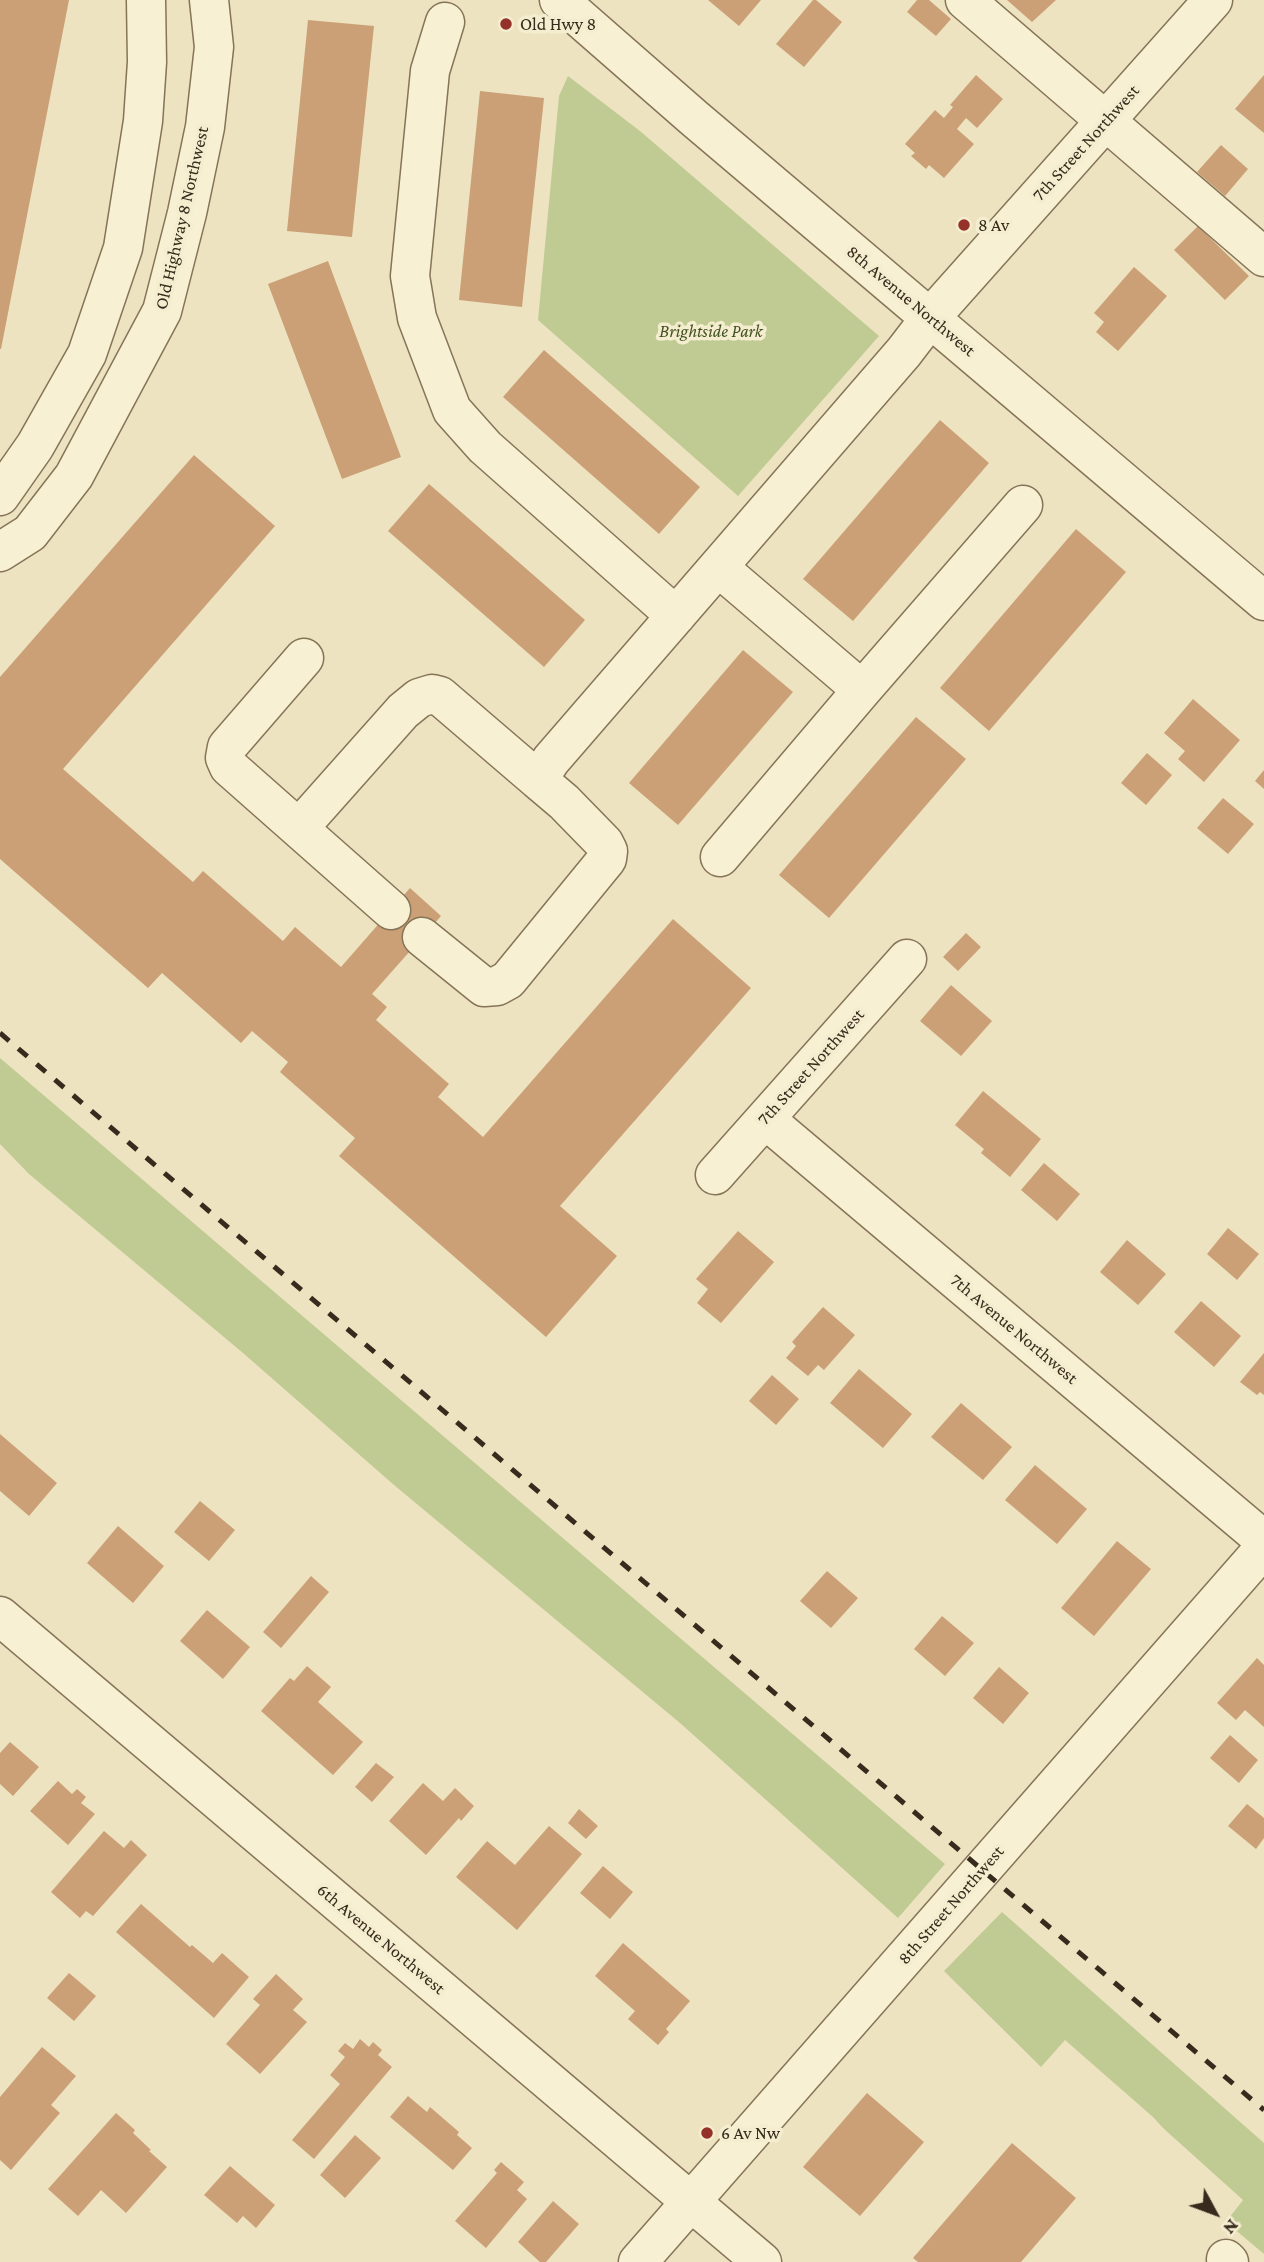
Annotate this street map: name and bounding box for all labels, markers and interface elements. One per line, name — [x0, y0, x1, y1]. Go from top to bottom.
place label: Old Hwy 8 — [520, 13, 596, 35]
marker: Old Hwy 8 — [498, 16, 514, 32]
street label: 7th Street Northwest — [1028, 80, 1144, 206]
street label: Old Highway 8 Northwest — [150, 124, 214, 312]
place label: 8 Av — [978, 214, 1009, 236]
marker: 8 Av — [956, 217, 972, 233]
street label: 8th Avenue Northwest — [842, 241, 980, 361]
park label: Brightside Park — [659, 320, 763, 342]
street label: 7th Street Northwest — [753, 1004, 869, 1130]
street label: 7th Avenue Northwest — [946, 1269, 1082, 1389]
street label: 8th Street Northwest — [893, 1841, 1009, 1969]
street label: 6th Avenue Northwest — [312, 1879, 450, 1999]
place label: 6 Av Nw — [721, 2122, 780, 2144]
marker: 6 Av Nw — [699, 2125, 715, 2141]
north arrow — [1180, 2178, 1250, 2248]
text: N — [1219, 2215, 1243, 2239]

